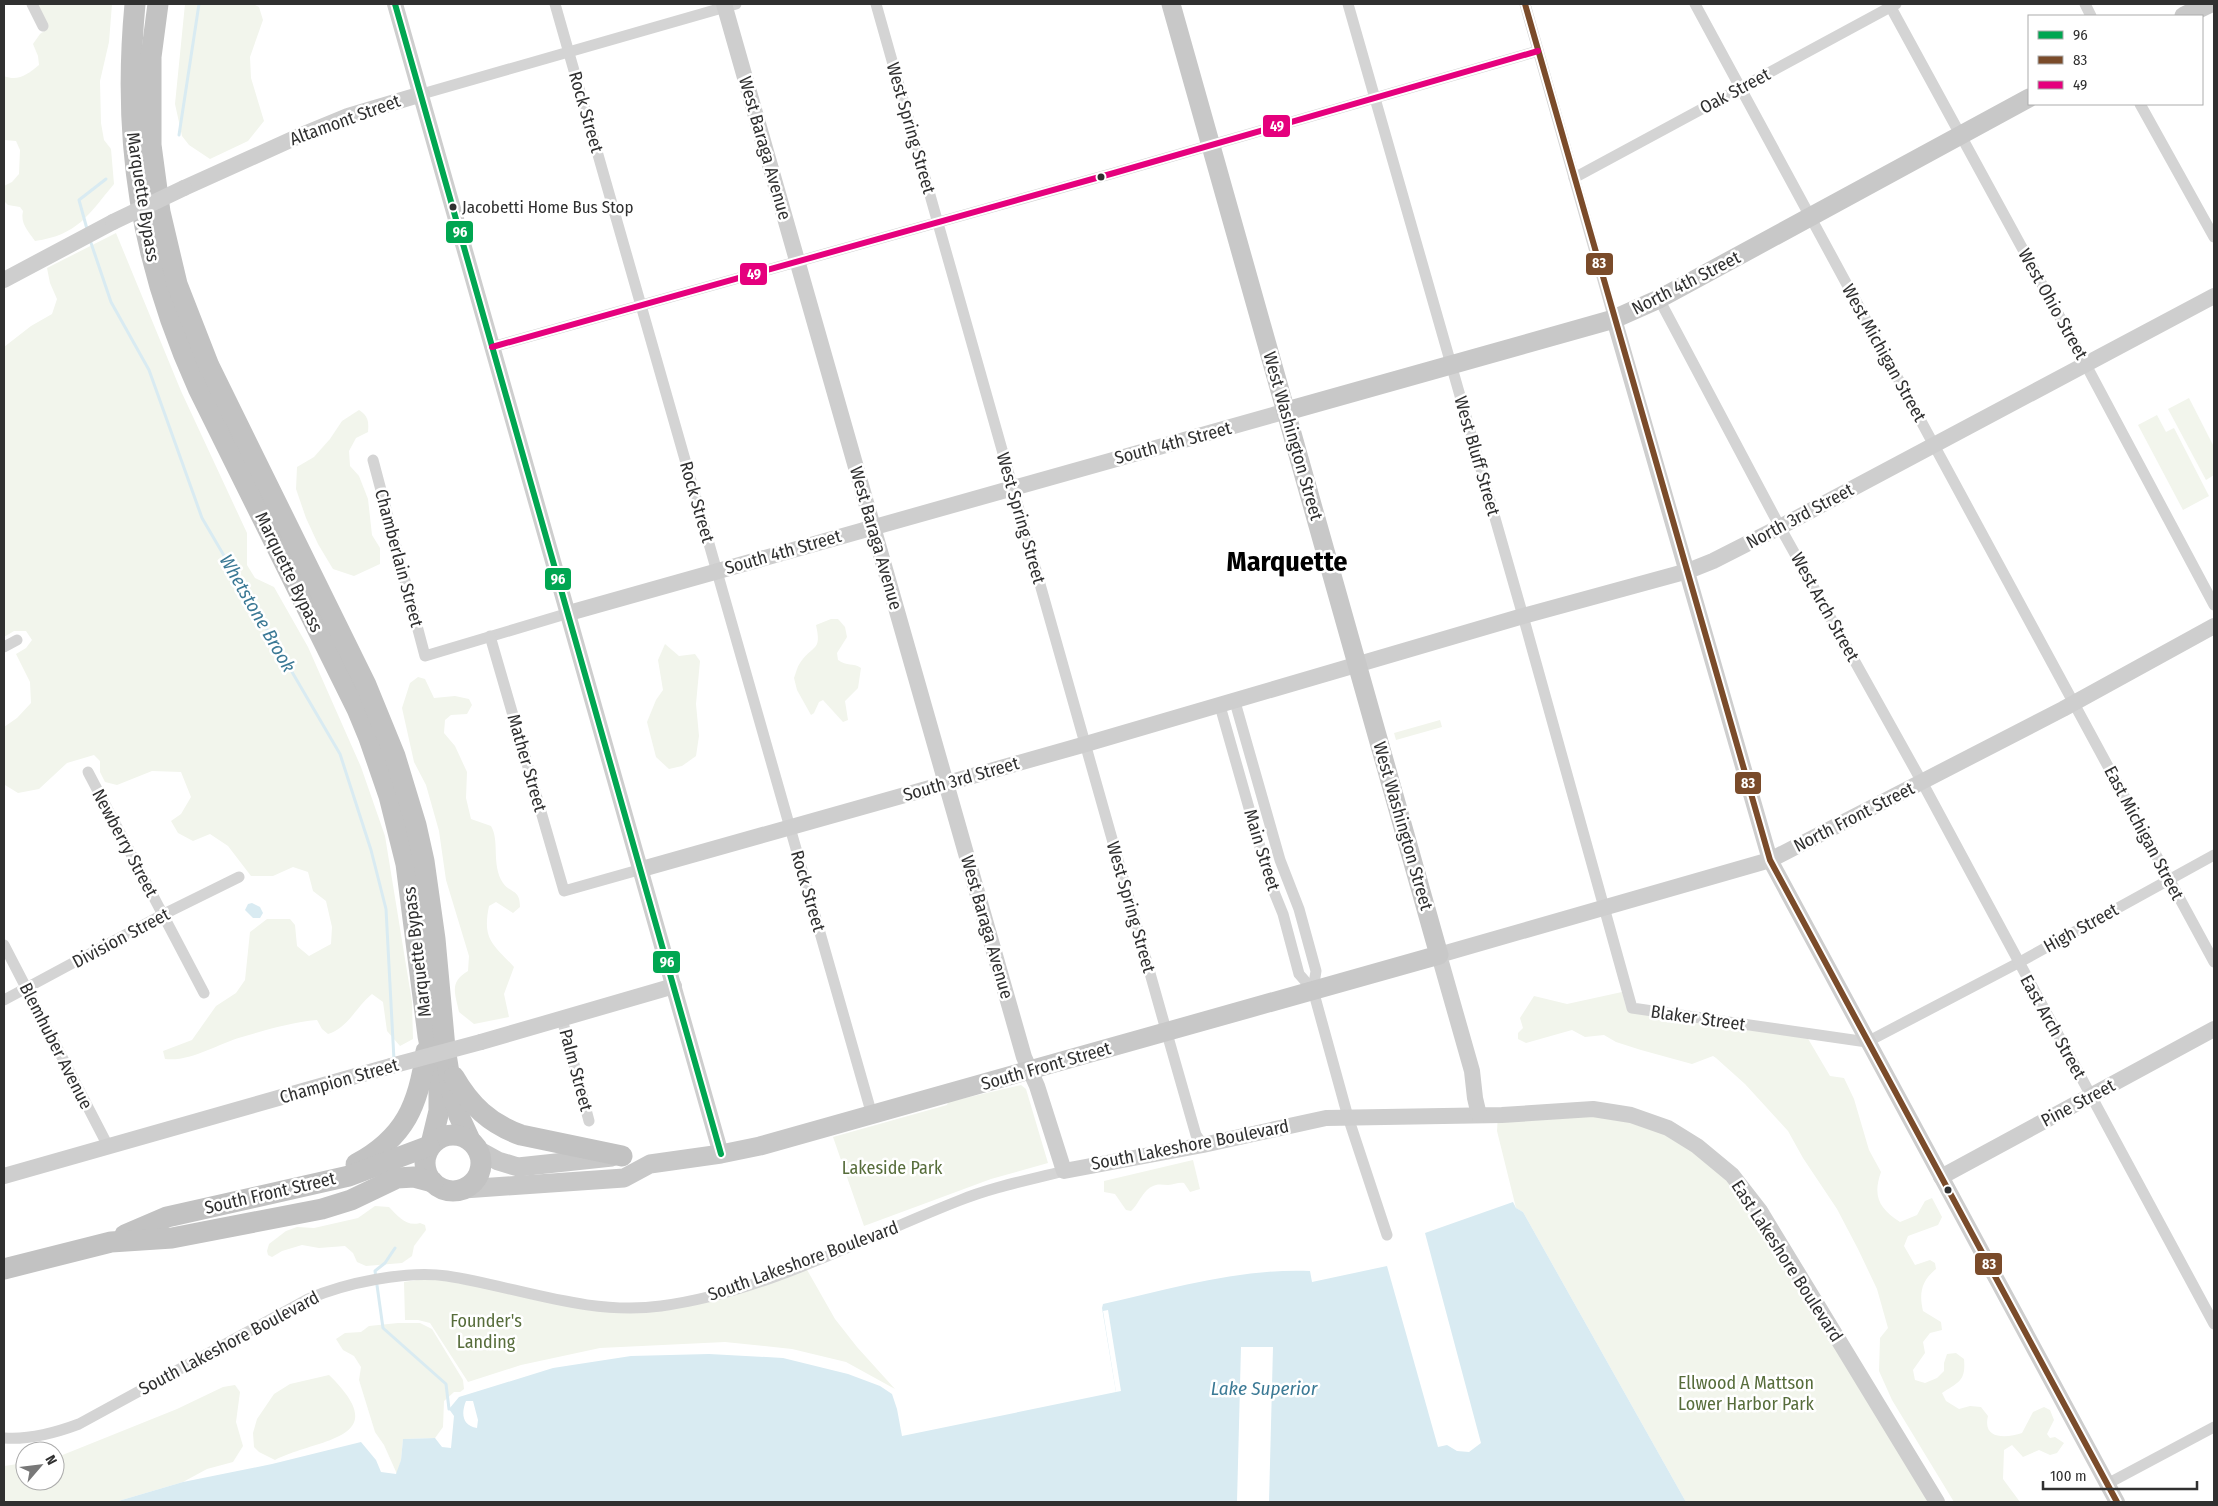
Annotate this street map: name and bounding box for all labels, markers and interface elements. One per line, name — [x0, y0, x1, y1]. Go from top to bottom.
legend — [2028, 15, 2203, 105]
text: 96 — [2073, 26, 2088, 44]
text: 83 — [2073, 51, 2088, 69]
street label: West Spring Street — [882, 60, 940, 196]
street label: Oak Street — [1696, 63, 1774, 119]
street label: Rock Street — [564, 69, 608, 155]
street label: West Baraga Avenue — [734, 74, 796, 222]
text: 49 — [2073, 76, 2087, 94]
street label: Altamont Street — [287, 90, 403, 150]
line badge: 49 — [1262, 114, 1291, 138]
text: 49 — [1270, 118, 1284, 135]
street label: Marquette Bypass — [122, 131, 164, 264]
unlabelled marker — [1096, 172, 1106, 182]
place label: Jacobetti Home Bus Stop — [462, 197, 634, 218]
marker: Jacobetti Home Bus Stop — [448, 202, 458, 212]
line badge: 96 — [445, 220, 474, 244]
text: 96 — [453, 224, 467, 241]
street label: West Ohio Street — [2013, 245, 2093, 363]
street label: North 4th Street — [1628, 246, 1744, 320]
line badge: 83 — [1585, 252, 1614, 276]
text: 83 — [1592, 255, 1606, 272]
line badge: 49 — [739, 262, 768, 286]
text: 49 — [747, 266, 761, 283]
street label: West Michigan Street — [1837, 280, 1931, 426]
street label: West Washington Street — [1258, 349, 1328, 523]
street label: West Bluff Street — [1449, 394, 1505, 519]
street label: South 4th Street — [1112, 417, 1234, 469]
street label: West Spring Street — [992, 450, 1050, 586]
street label: Rock Street — [675, 459, 719, 545]
street label: West Baraga Avenue — [845, 464, 907, 612]
street label: North 3rd Street — [1743, 478, 1857, 553]
street label: Chamberlain Street — [370, 487, 428, 629]
street label: Marquette Bypass — [250, 508, 328, 636]
street label: South 4th Street — [722, 525, 844, 579]
district label: Marquette — [1227, 545, 1347, 578]
street label: West Arch Street — [1786, 549, 1864, 665]
water label: Whetstone Brook — [215, 550, 301, 676]
line badge: 96 — [544, 567, 572, 591]
text: 96 — [551, 571, 565, 588]
street label: Mather Street — [503, 712, 551, 815]
street label: West Washington Street — [1368, 739, 1438, 913]
street label: South 3rd Street — [901, 752, 1022, 806]
street label: East Michigan Street — [2099, 762, 2189, 904]
line badge: 83 — [1734, 771, 1762, 795]
text: 83 — [1741, 775, 1755, 792]
street label: North Front Street — [1790, 777, 1918, 857]
street label: Newberry Street — [87, 785, 163, 901]
street label: Main Street — [1239, 807, 1285, 894]
street label: West Spring Street — [1102, 839, 1160, 975]
street label: Rock Street — [786, 848, 830, 934]
street label: West Baraga Avenue — [956, 853, 1018, 1001]
street label: Marquette Bypass — [398, 885, 436, 1018]
street label: High Street — [2040, 898, 2122, 957]
street label: Division Street — [69, 903, 174, 973]
line badge: 96 — [652, 950, 681, 974]
text: 96 — [660, 954, 674, 971]
street label: East Arch Street — [2015, 971, 2091, 1083]
street label: Blemhuber Avenue — [15, 979, 97, 1113]
street label: Blaker Street — [1649, 1000, 1747, 1036]
street label: Palm Street — [554, 1026, 598, 1114]
street label: South Front Street — [979, 1037, 1113, 1095]
street label: Champion Street — [277, 1053, 401, 1108]
street label: Pine Street — [2037, 1074, 2119, 1132]
street label: South Lakeshore Boulevard — [1089, 1115, 1291, 1175]
park label: Lakeside Park — [842, 1157, 943, 1179]
street label: South Front Street — [202, 1167, 338, 1219]
street label: East Lakeshore Boulevard — [1727, 1176, 1847, 1346]
unlabelled marker — [1943, 1185, 1953, 1195]
street label: South Lakeshore Boulevard — [705, 1216, 901, 1306]
line badge: 83 — [1974, 1252, 2003, 1276]
text: 83 — [1982, 1256, 1996, 1273]
street label: South Lakeshore Boulevard — [135, 1286, 323, 1400]
park label: Founder's Landing — [450, 1310, 522, 1353]
park label: Ellwood A Mattson Lower Harbor Park — [1678, 1372, 1814, 1415]
water label: Lake Superior — [1211, 1377, 1319, 1400]
north arrow — [15, 1441, 65, 1491]
text: N — [42, 1452, 61, 1468]
scale bar — [2043, 1458, 2197, 1490]
text: 100 m — [2050, 1467, 2087, 1485]

